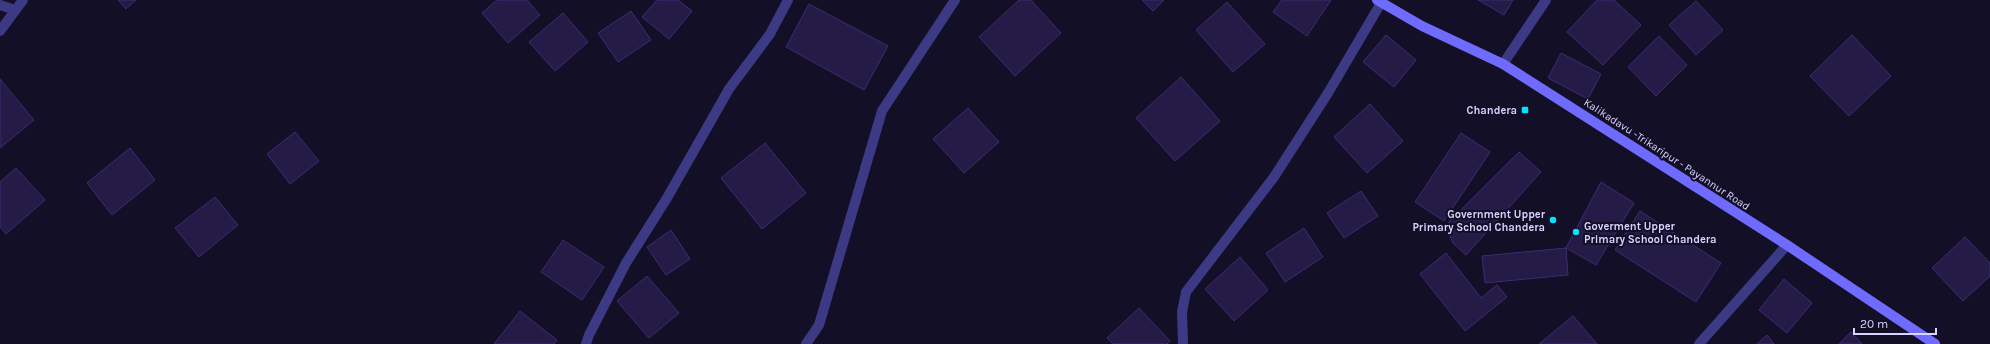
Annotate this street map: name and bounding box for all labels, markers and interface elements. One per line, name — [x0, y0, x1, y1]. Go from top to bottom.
street label: Kalikadavu -Trikaripur - Payannur Road — [1581, 96, 1752, 213]
place label: Chandera — [1467, 104, 1517, 117]
marker: Chandera — [1520, 105, 1530, 115]
place label: Government Upper Primary School Chandera — [1412, 208, 1546, 234]
marker: Government Upper Primary School Chandera — [1548, 215, 1558, 225]
place label: Goverment Upper Primary School Chandera — [1584, 220, 1717, 246]
marker: Goverment Upper Primary School Chandera — [1571, 227, 1581, 237]
scale bar — [1854, 310, 1936, 336]
text: 20 m — [1860, 317, 1888, 331]

